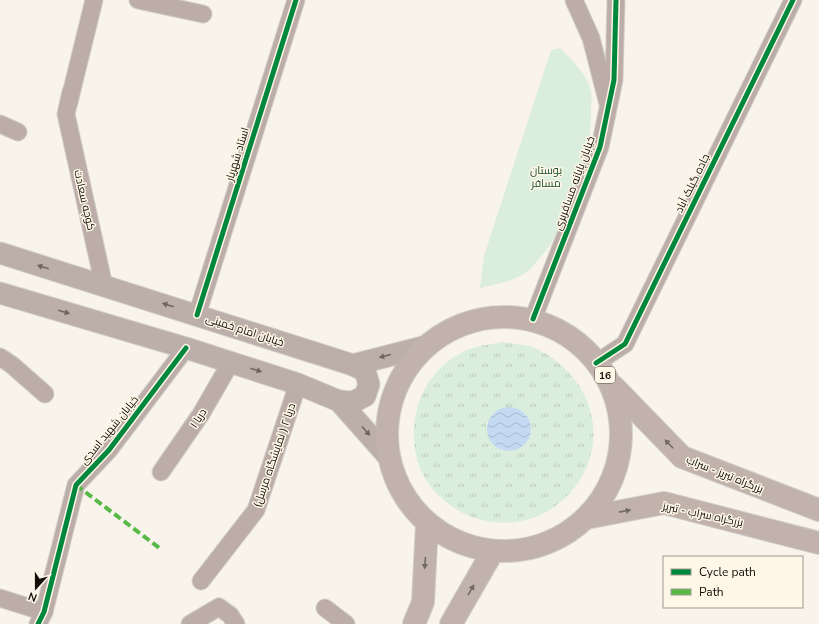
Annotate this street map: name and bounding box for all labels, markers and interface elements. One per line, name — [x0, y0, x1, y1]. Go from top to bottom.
street label: استاد شهریار — [222, 125, 253, 184]
street label: خیابان پایانه مسافربری — [550, 134, 598, 232]
street label: جاده گیلک آباد — [672, 151, 713, 215]
park label: بوستان مسافر — [530, 163, 562, 191]
street label: کوچه سعادت — [70, 168, 99, 232]
one-way arrow — [37, 264, 49, 270]
one-way arrow — [161, 302, 173, 308]
one-way arrow — [59, 309, 71, 315]
street label: خیابان امام خمینی — [204, 311, 286, 350]
one-way arrow — [379, 354, 391, 360]
one-way arrow — [250, 367, 262, 373]
road number: 16 — [595, 367, 615, 383]
street label: خیابان شهید اسدی — [77, 393, 142, 468]
street label: دریا ۲ ( نمایشگاه مرسل) — [250, 401, 299, 509]
street label: دریا ۱ — [187, 406, 210, 431]
one-way arrow — [362, 426, 371, 437]
one-way arrow — [665, 439, 674, 449]
street label: بزرگراه تبریز - سراب — [684, 452, 766, 497]
street label: بزرگراه سراب - تبریز — [660, 498, 745, 530]
one-way arrow — [618, 507, 631, 513]
legend — [663, 556, 803, 608]
one-way arrow — [422, 557, 429, 569]
text: Cycle path — [699, 564, 756, 580]
north arrow — [16, 568, 56, 608]
one-way arrow — [467, 584, 474, 596]
text: Path — [699, 584, 724, 600]
text: N — [26, 588, 39, 605]

